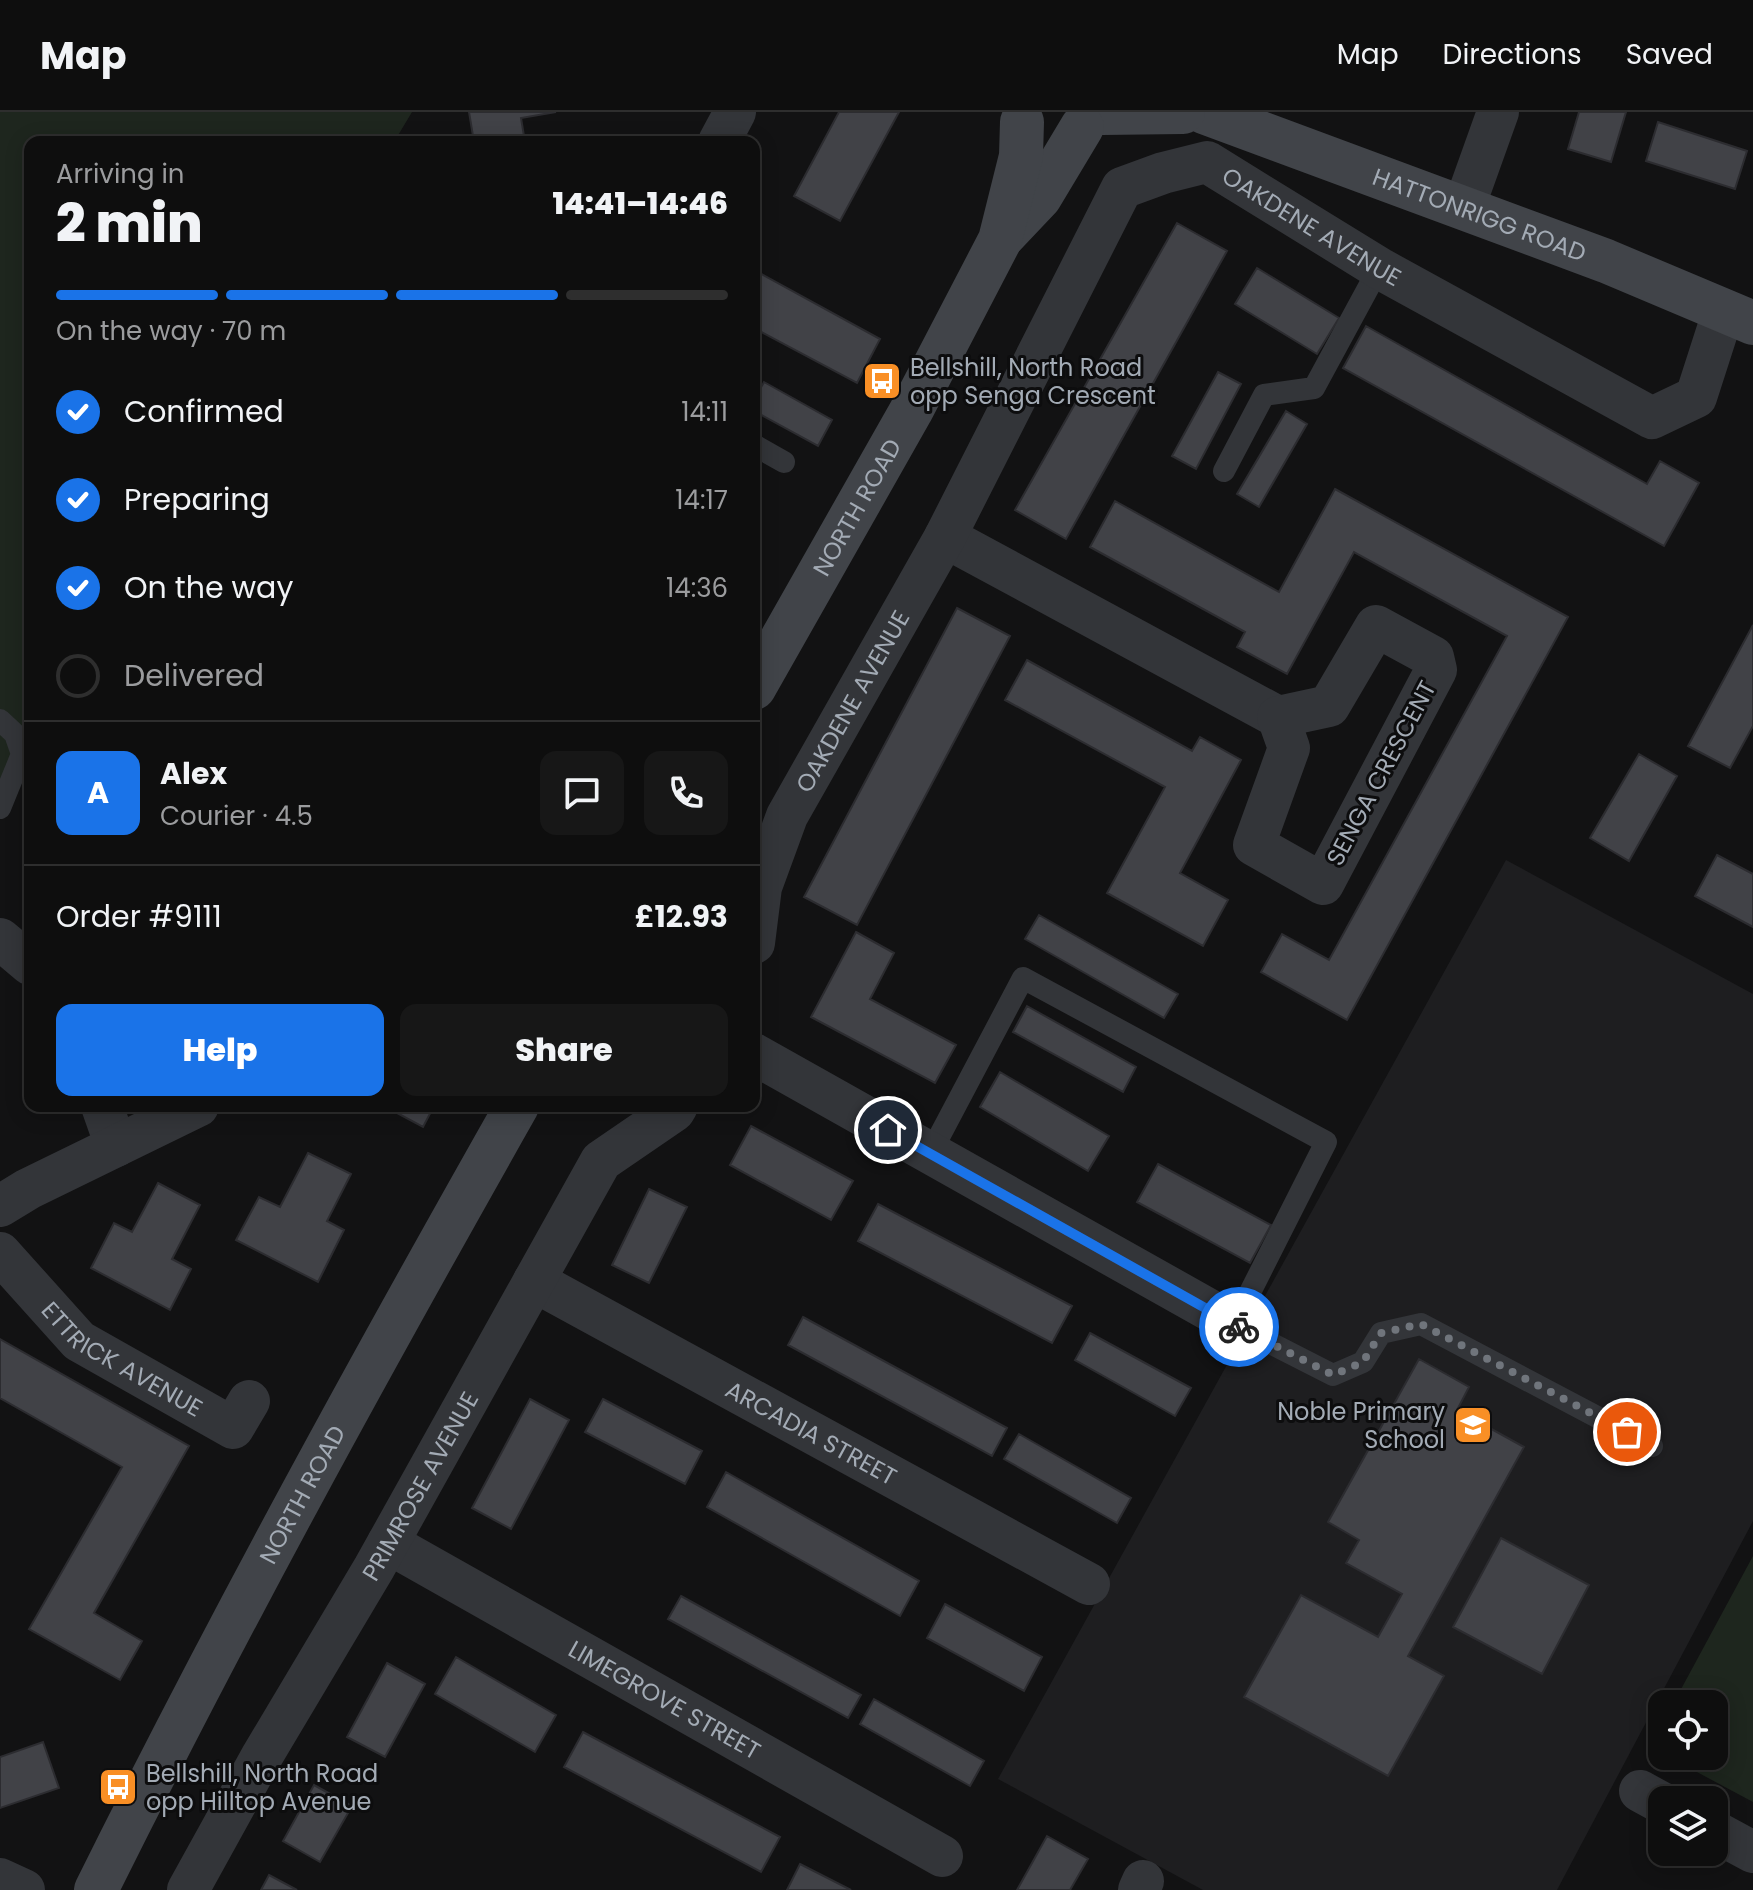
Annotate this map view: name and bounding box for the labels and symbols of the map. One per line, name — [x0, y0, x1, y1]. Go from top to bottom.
street label: OAKDENE AVENUE — [1216, 159, 1407, 294]
street label: HATTONRIGG ROAD — [1368, 160, 1591, 269]
place label: Bellshill, North Road opp Senga Crescent — [910, 351, 1156, 412]
bus stop icon: Bellshill, North Road opp Senga Crescent — [861, 360, 903, 402]
street label: NORTH ROAD — [804, 432, 909, 582]
street label: OAKDENE AVENUE — [787, 604, 917, 798]
street label: SENGA CRESCENT — [1318, 675, 1444, 871]
pin — [854, 1096, 922, 1164]
courier — [1199, 1287, 1279, 1367]
street label: ETTRICK AVENUE — [34, 1294, 209, 1424]
street label: ARCADIA STREET — [720, 1372, 903, 1492]
street label: PRIMROSE AVENUE — [354, 1385, 486, 1586]
place label: Noble Primary School — [1277, 1395, 1445, 1456]
pin — [1593, 1398, 1661, 1466]
school or university icon: Noble Primary School — [1452, 1404, 1494, 1446]
street label: NORTH ROAD — [251, 1419, 353, 1569]
street label: LIMEGROVE STREET — [563, 1632, 767, 1767]
place label: Bellshill, North Road opp Hilltop Avenue — [146, 1757, 378, 1818]
bus stop icon: Bellshill, North Road opp Hilltop Avenue — [97, 1766, 139, 1808]

